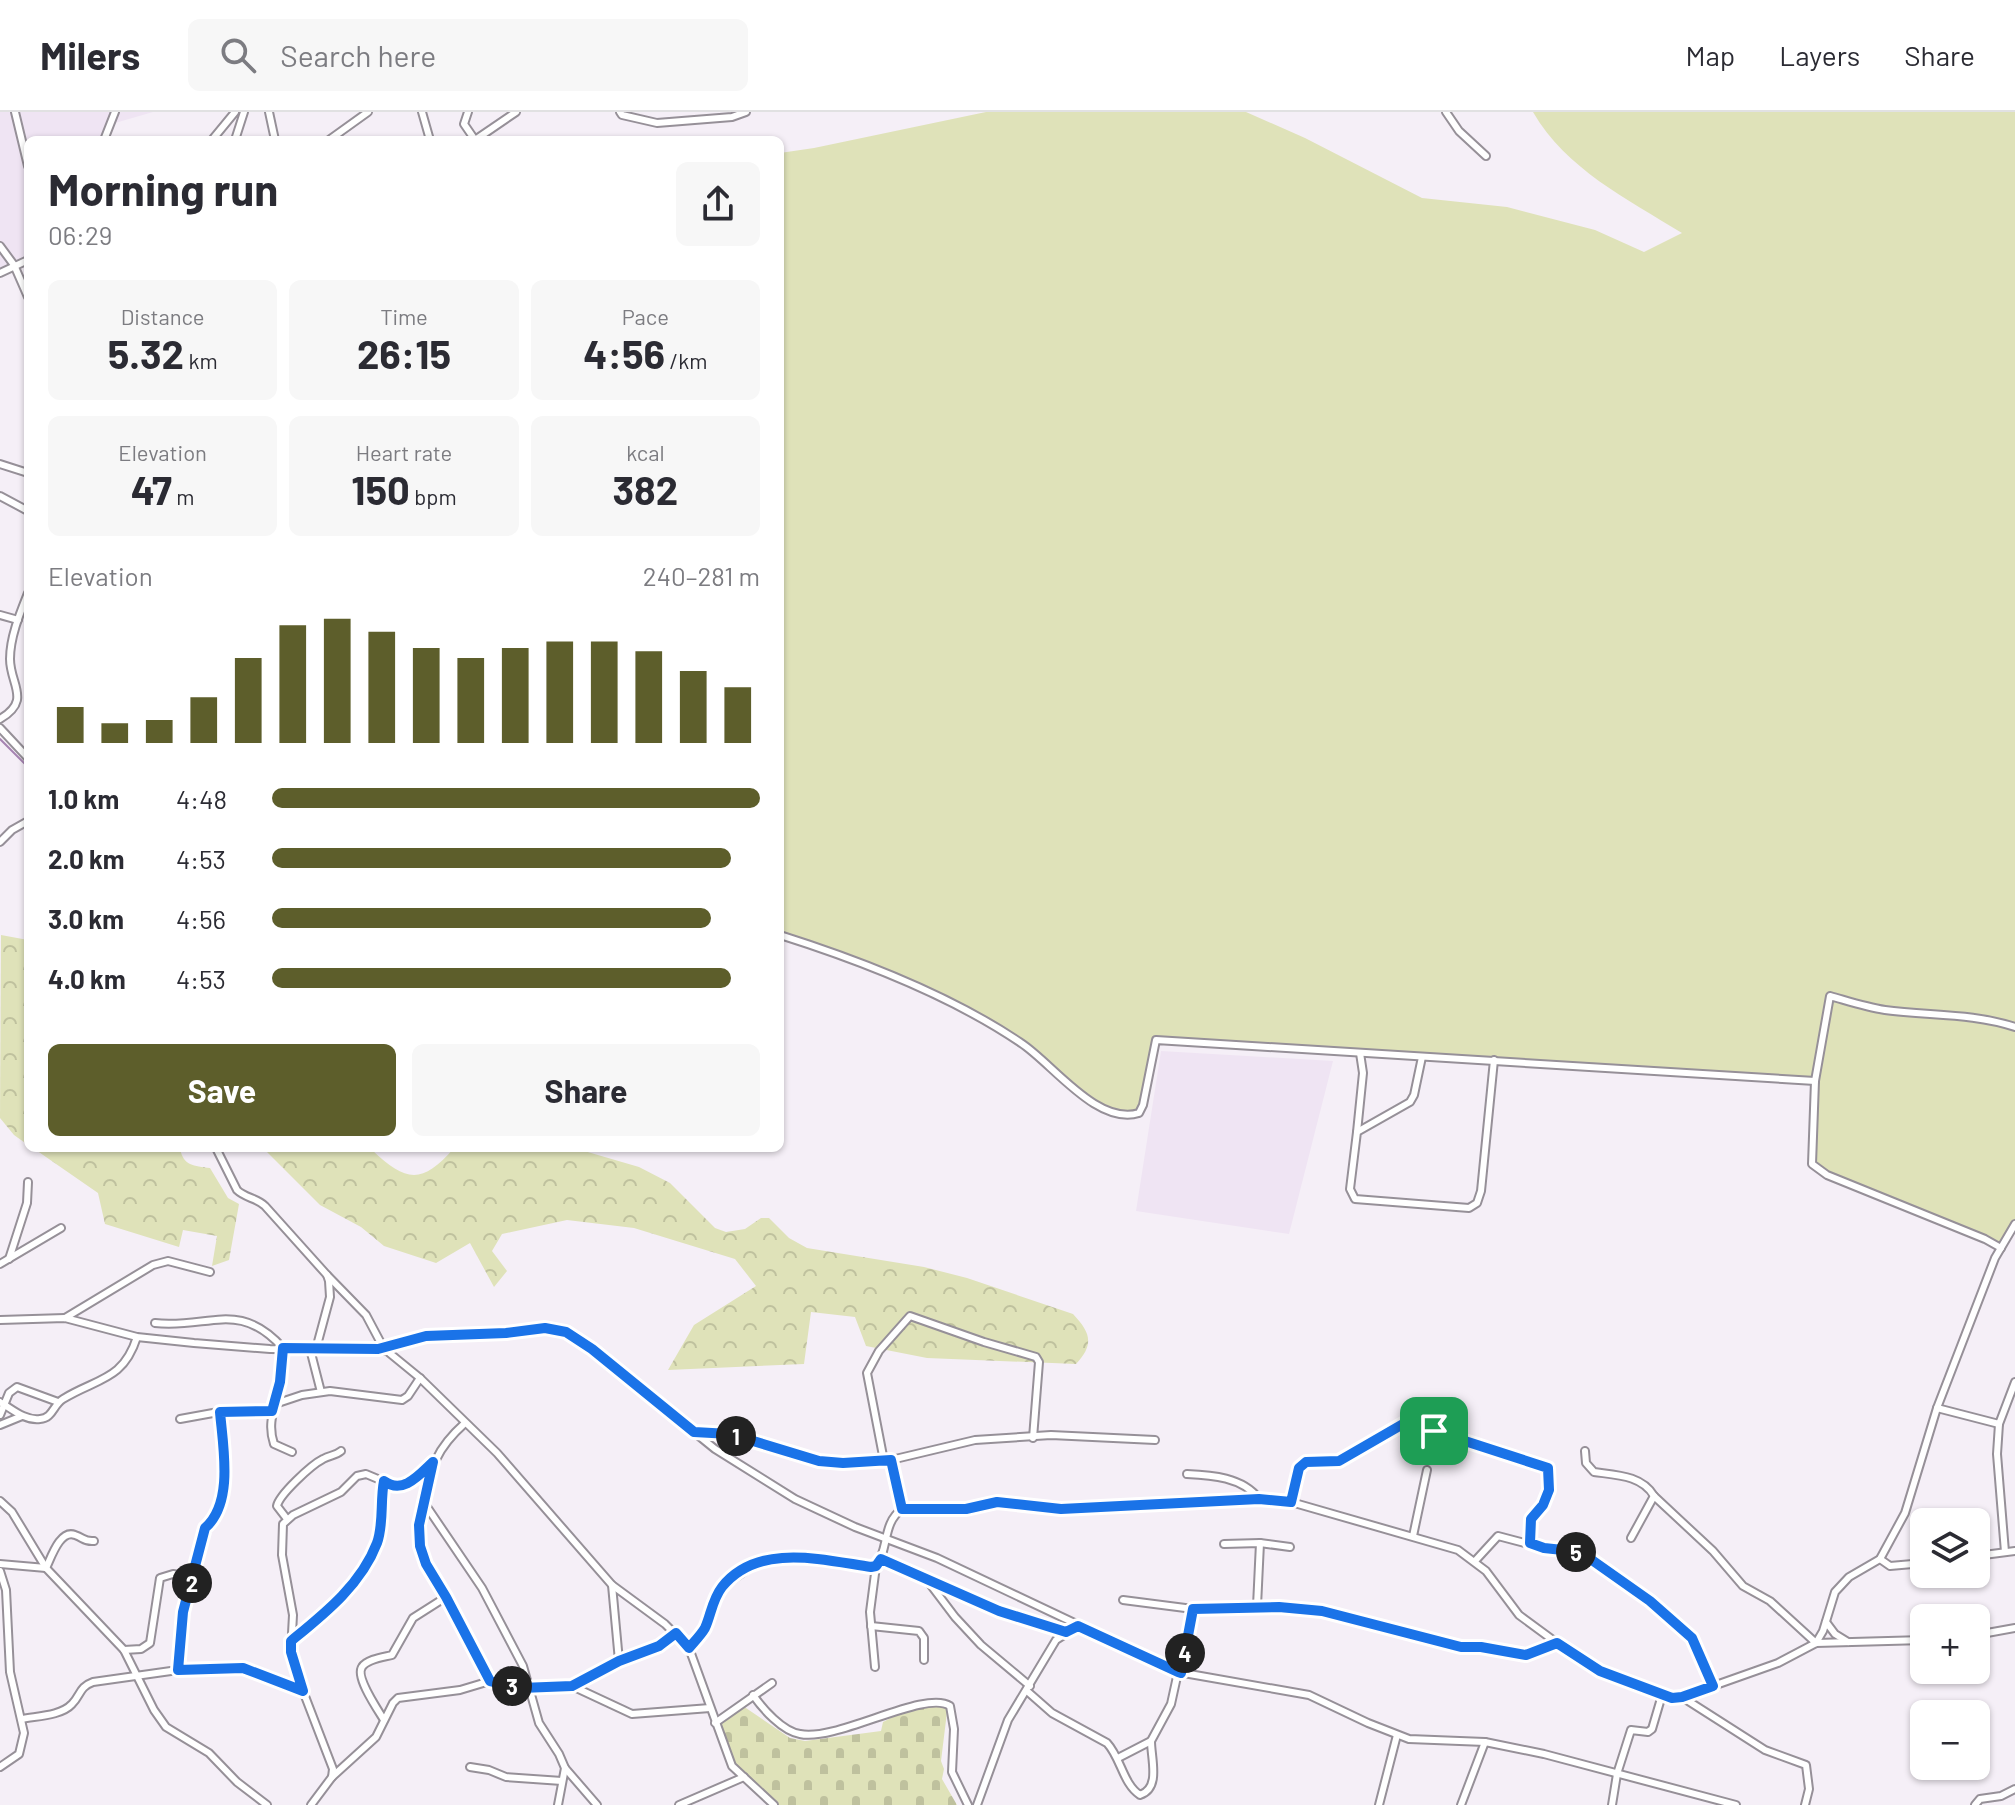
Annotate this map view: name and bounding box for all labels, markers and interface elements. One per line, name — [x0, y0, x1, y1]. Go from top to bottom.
search box — [188, 19, 748, 91]
text: Milers — [40, 32, 140, 78]
icon: search — [216, 33, 260, 77]
text: Search here — [280, 37, 436, 73]
text: Map — [1685, 38, 1735, 72]
text: Layers — [1779, 38, 1860, 72]
text: Share — [1904, 38, 1975, 72]
text: Morning run — [48, 162, 278, 215]
button: share — [676, 162, 760, 246]
text: 06:29 — [48, 219, 112, 250]
text: Distance — [121, 303, 205, 329]
text: Time — [380, 303, 428, 329]
text: Pace — [622, 303, 669, 329]
text: 5.32 — [108, 329, 184, 377]
text: 26:15 — [357, 329, 451, 377]
text: 4:56 — [583, 329, 665, 377]
text: km — [184, 347, 218, 373]
text: /km — [665, 347, 707, 373]
text: Elevation — [118, 439, 207, 465]
text: Heart rate — [356, 439, 452, 465]
text: kcal — [626, 439, 665, 465]
text: 47 — [131, 465, 172, 513]
text: 150 — [351, 465, 410, 513]
text: 382 — [613, 465, 678, 513]
text: m — [172, 483, 195, 509]
text: bpm — [410, 483, 457, 509]
text: Elevation — [48, 560, 153, 591]
text: 240–281 m — [643, 560, 760, 591]
text: 1.0 km — [48, 783, 119, 814]
text: 4:48 — [176, 783, 227, 814]
text: 2.0 km — [48, 843, 125, 874]
text: 4:53 — [176, 843, 226, 874]
text: 3.0 km — [48, 903, 124, 934]
text: 4:56 — [176, 903, 226, 934]
text: 4.0 km — [48, 963, 126, 994]
text: 4:53 — [176, 963, 226, 994]
button: Save — [48, 1044, 396, 1136]
button: Share — [412, 1044, 760, 1136]
pin — [1400, 1397, 1468, 1465]
icon: arrive — [1412, 1409, 1456, 1453]
pin: 1 — [716, 1416, 756, 1456]
text: 1 — [732, 1423, 740, 1449]
map controls — [1910, 1508, 1990, 1780]
button: layers — [1910, 1508, 1990, 1588]
pin: 5 — [1556, 1532, 1596, 1572]
text: 5 — [1570, 1539, 1582, 1565]
pin: 2 — [172, 1563, 212, 1603]
text: 2 — [186, 1570, 198, 1596]
button: + — [1910, 1604, 1990, 1684]
pin: 4 — [1165, 1633, 1205, 1673]
text: 4 — [1178, 1640, 1192, 1666]
pin: 3 — [492, 1666, 532, 1706]
text: 3 — [506, 1673, 518, 1699]
button: − — [1910, 1700, 1990, 1780]

